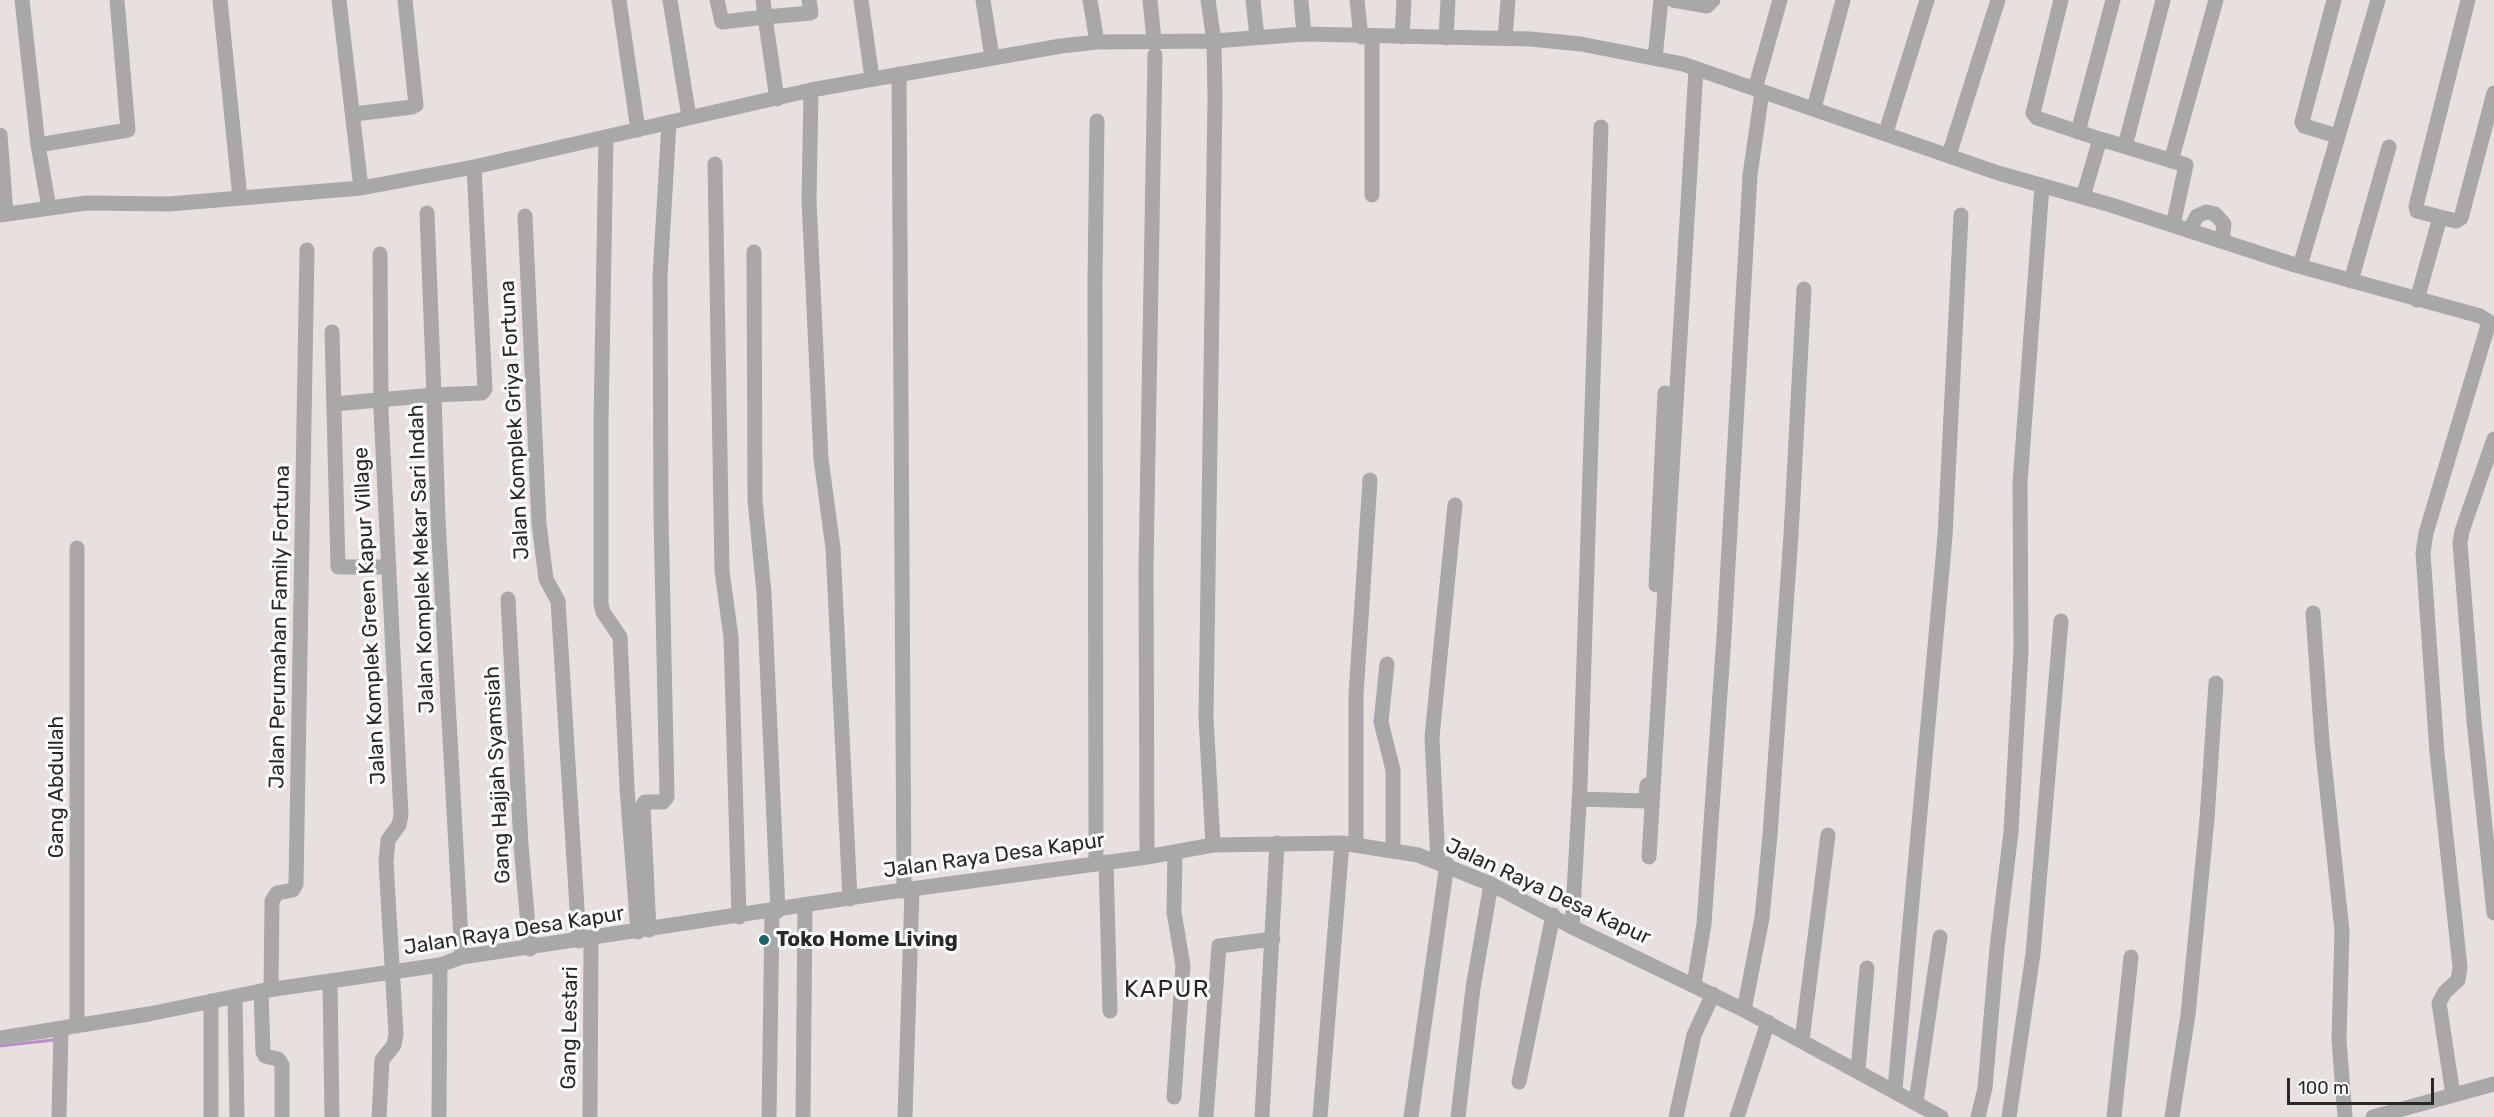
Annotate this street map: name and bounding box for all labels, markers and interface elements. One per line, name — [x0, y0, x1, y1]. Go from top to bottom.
street label: Jalan Komplek Griya Fortuna — [495, 280, 535, 560]
street label: Jalan Komplek Mekar Sari Indah — [404, 404, 440, 714]
street label: Jalan Komplek Green Kapur Village — [349, 446, 391, 786]
street label: Jalan Perumahan Family Fortuna — [265, 465, 295, 789]
street label: Gang Hajjah Syamsiah — [480, 665, 516, 885]
street label: Gang Abdullah — [44, 716, 70, 858]
street label: Jalan Raya Desa Kapur — [882, 828, 1106, 884]
street label: Jalan Raya Desa Kapur — [1441, 833, 1655, 951]
street label: Jalan Raya Desa Kapur — [402, 901, 626, 961]
place label: Toko Home Living — [776, 927, 958, 953]
marker: Toko Home Living — [757, 933, 771, 947]
street label: Gang Lestari — [556, 966, 584, 1090]
district label: KAPUR — [1124, 976, 1210, 1004]
scale bar — [2290, 1066, 2437, 1104]
text: 100 m — [2298, 1077, 2349, 1099]

